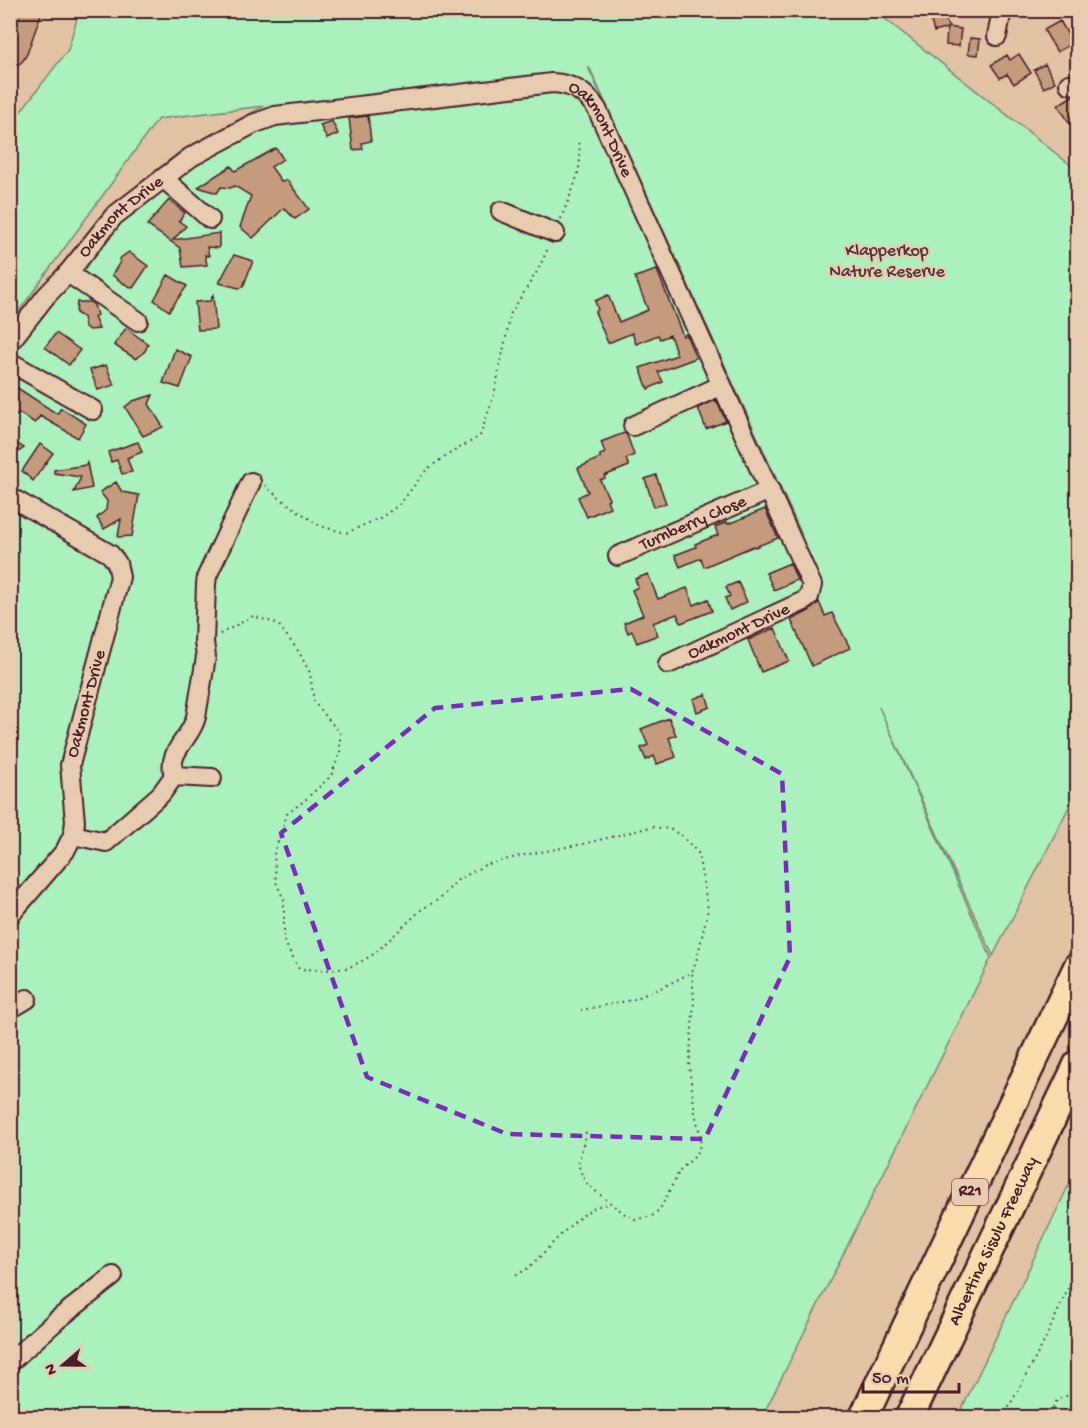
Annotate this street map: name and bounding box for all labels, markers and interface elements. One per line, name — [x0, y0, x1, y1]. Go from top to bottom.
street label: Oakmont Drive — [565, 76, 637, 181]
street label: Oakmont Drive — [74, 171, 168, 262]
park label: Klapperkop Nature Reserve — [829, 241, 946, 283]
street label: Turnberry Close — [636, 491, 750, 556]
street label: Oakmont Drive — [685, 599, 794, 665]
street label: Oakmont Drive — [63, 647, 112, 760]
street label: Albertina Sisulu Freeway — [944, 1153, 1043, 1329]
road number: R21 — [952, 1179, 988, 1205]
north arrow — [33, 1335, 93, 1395]
scale bar — [863, 1356, 959, 1394]
text: N — [41, 1360, 63, 1377]
text: 50 m — [872, 1369, 909, 1390]

